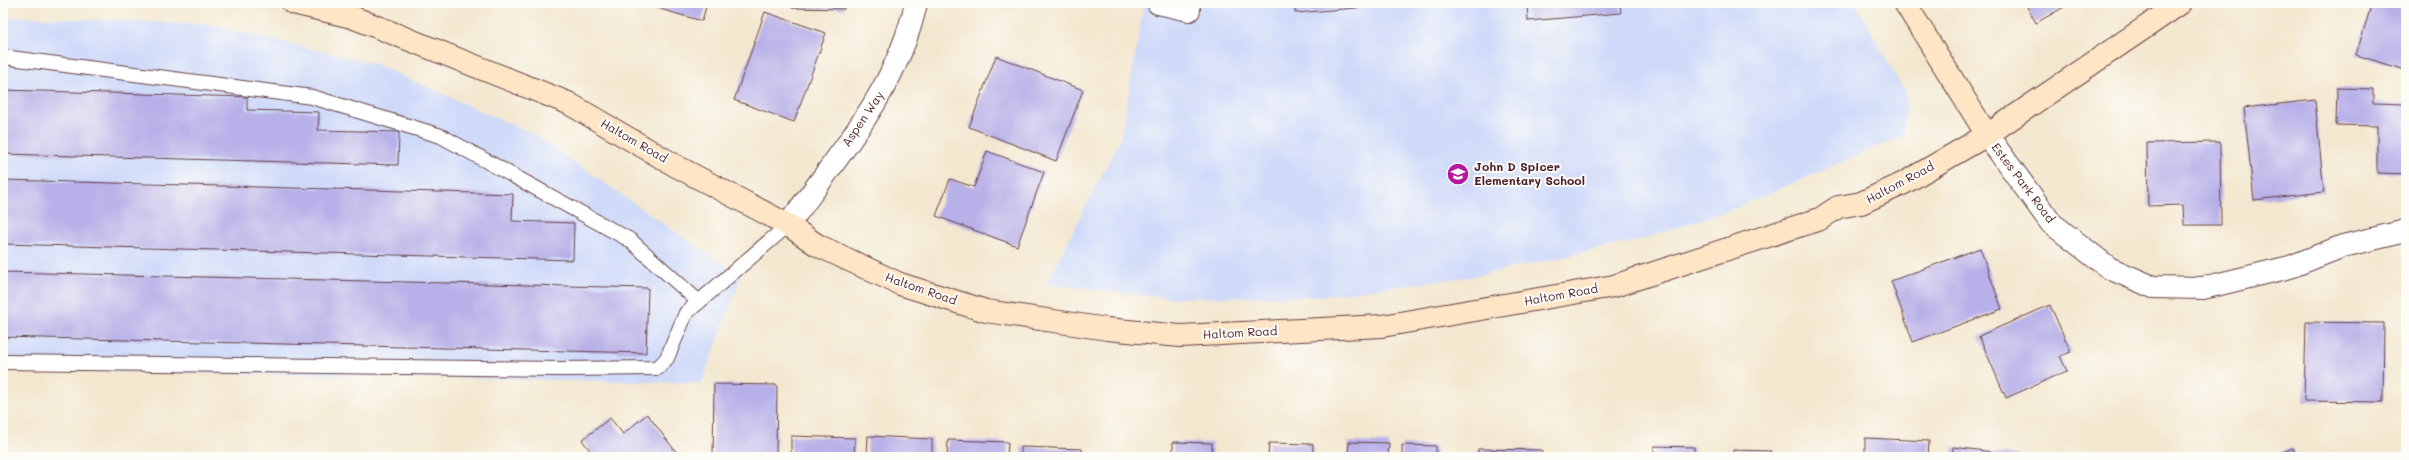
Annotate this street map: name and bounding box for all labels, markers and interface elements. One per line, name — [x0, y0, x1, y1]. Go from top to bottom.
street label: Aspen Way — [838, 88, 887, 149]
street label: Haltom Road — [598, 115, 671, 166]
street label: Estes Park Road — [1989, 139, 2059, 226]
street label: Haltom Road — [1863, 157, 1937, 207]
place label: John D Spicer Elementary School — [1474, 158, 1585, 188]
school or university icon: John D Spicer Elementary School — [1445, 161, 1471, 187]
street label: Haltom Road — [883, 268, 960, 308]
street label: Haltom Road — [1523, 280, 1599, 308]
street label: Haltom Road — [1202, 322, 1278, 342]

